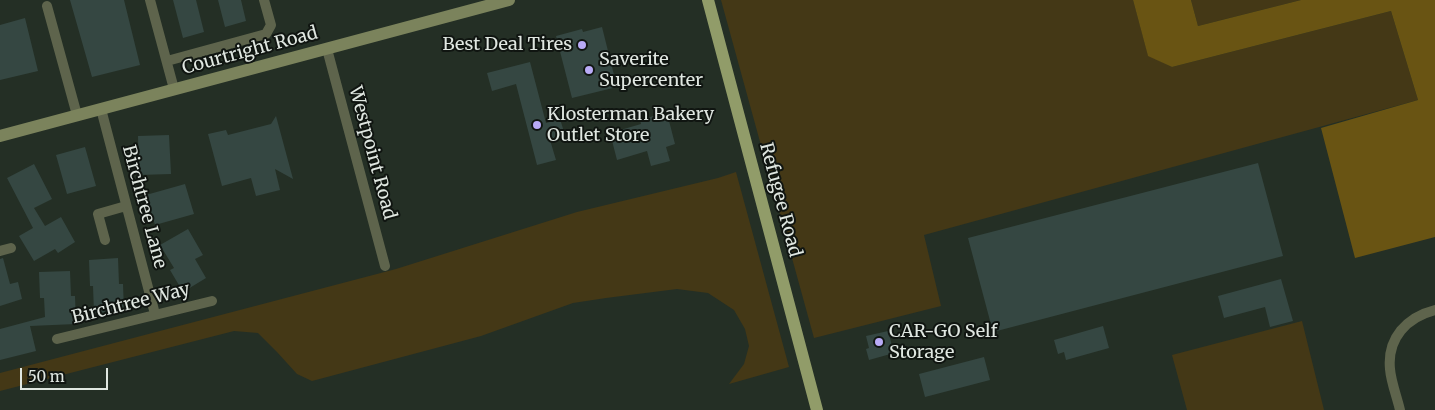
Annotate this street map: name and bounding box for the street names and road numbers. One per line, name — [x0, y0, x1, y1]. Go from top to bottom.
street label: Courtright Road — [180, 23, 320, 79]
street label: Westpoint Road — [344, 84, 400, 222]
street label: Refugee Road — [754, 140, 806, 260]
street label: Birchtree Lane — [117, 143, 171, 271]
street label: Birchtree Way — [70, 279, 192, 329]

